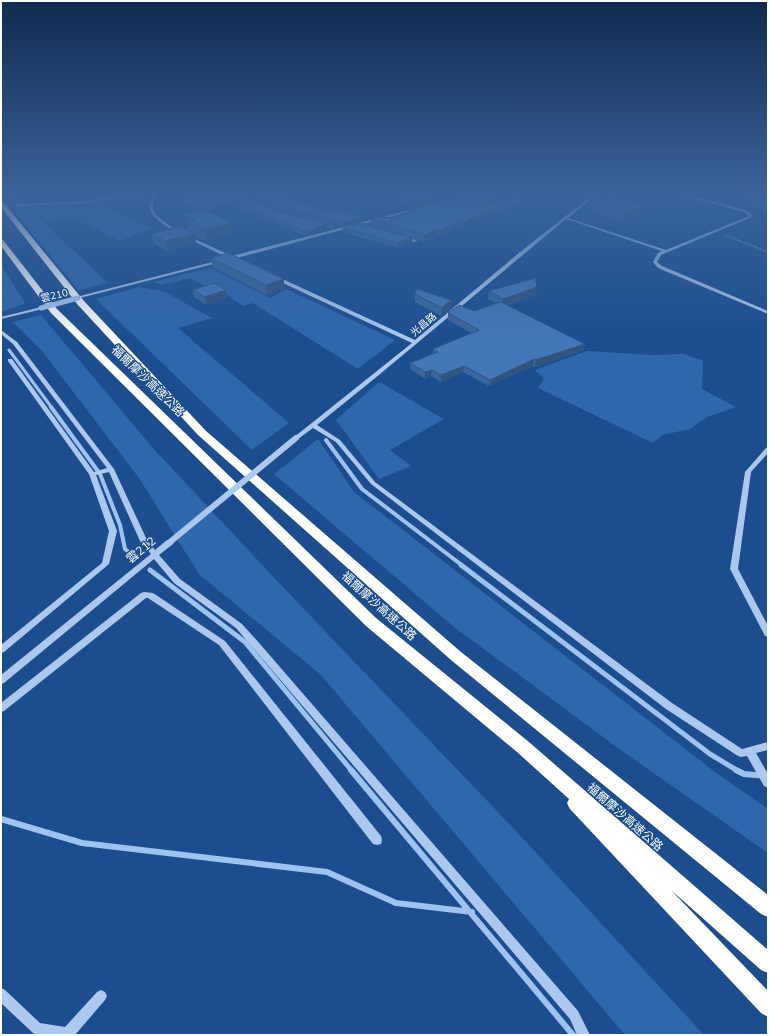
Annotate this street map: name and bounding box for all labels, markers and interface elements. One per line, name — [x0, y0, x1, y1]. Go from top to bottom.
street label: 雲210 — [39, 286, 70, 306]
street label: 光昌路 — [408, 310, 440, 340]
street label: 福爾摩沙高速公路 — [108, 342, 188, 420]
street label: 雲212 — [123, 533, 159, 567]
street label: 福爾摩沙高速公路 — [338, 568, 420, 644]
street label: 福爾摩沙高速公路 — [584, 779, 666, 855]

